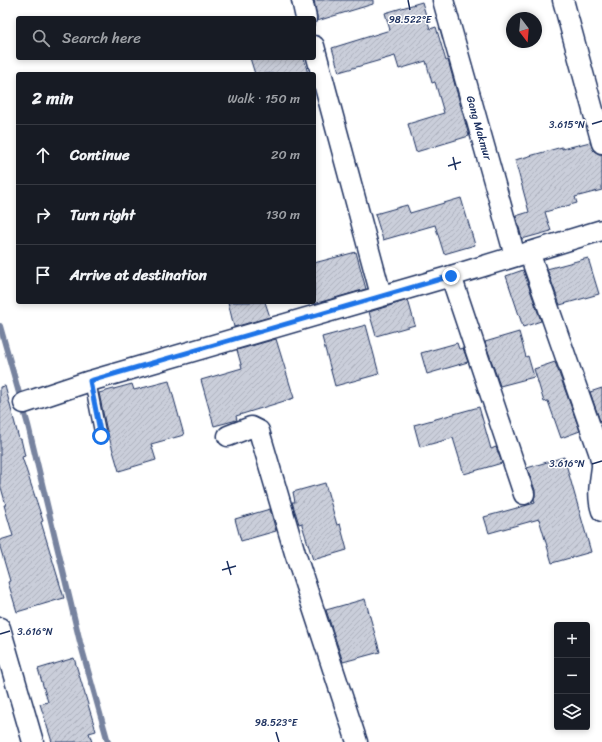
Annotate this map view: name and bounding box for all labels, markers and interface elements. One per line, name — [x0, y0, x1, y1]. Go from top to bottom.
text: 98.522°E — [389, 11, 433, 29]
north arrow — [506, 12, 542, 48]
search box — [16, 16, 316, 60]
text: Search here — [62, 25, 141, 51]
icon: search — [30, 27, 52, 49]
text: 2 min — [32, 83, 73, 113]
text: Walk · 150 m — [227, 87, 300, 110]
street label: Gang Makmur — [461, 93, 498, 164]
text: 3.615°N — [549, 116, 585, 134]
text: Continue — [70, 142, 130, 168]
text: 20 m — [271, 143, 300, 166]
icon: ahead — [32, 144, 54, 166]
text: Turn right — [70, 202, 135, 228]
text: 130 m — [266, 203, 300, 226]
icon: right — [32, 204, 54, 226]
text: Arrive at destination — [70, 262, 207, 288]
icon: arrive — [32, 264, 54, 286]
route end — [442, 267, 460, 285]
route start — [92, 427, 110, 445]
text: 3.616°N — [549, 455, 585, 473]
map controls — [554, 622, 590, 730]
button: + — [554, 622, 590, 658]
text: 3.616°N — [17, 623, 53, 641]
button: − — [554, 658, 590, 694]
button: layers — [554, 694, 590, 730]
text: 98.523°E — [255, 714, 299, 732]

